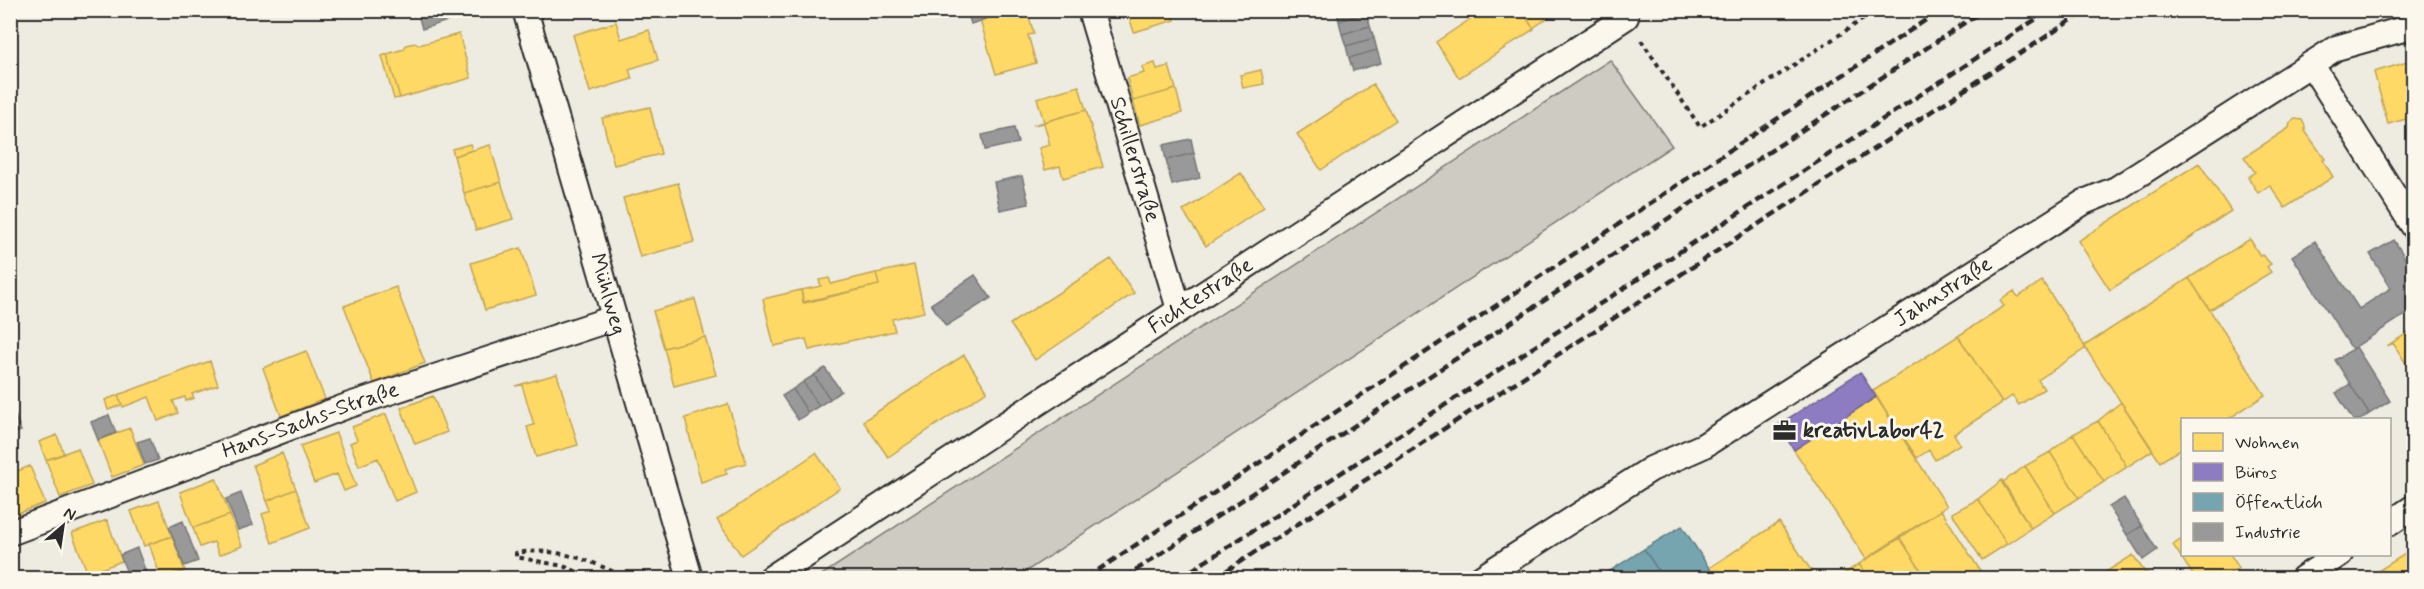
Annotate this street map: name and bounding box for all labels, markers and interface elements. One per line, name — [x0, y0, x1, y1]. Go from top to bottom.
street label: Schillerstraße — [1103, 93, 1166, 226]
street label: Mühlweg — [582, 250, 633, 339]
street label: Jahnstraße — [1889, 250, 1998, 334]
street label: Fichtestraße — [1143, 251, 1259, 341]
street label: Hans-Sachs-Straße — [218, 376, 403, 466]
place label: kreativLabor42 — [1803, 417, 1944, 445]
office icon: kreativLabor42 — [1772, 418, 1798, 444]
legend — [2181, 418, 2391, 556]
text: Wohnen — [2235, 431, 2299, 455]
text: Büros — [2235, 461, 2277, 485]
text: Öffentlich — [2235, 491, 2323, 515]
north arrow — [33, 496, 93, 556]
text: N — [60, 502, 79, 526]
text: Industrie — [2235, 521, 2301, 545]

